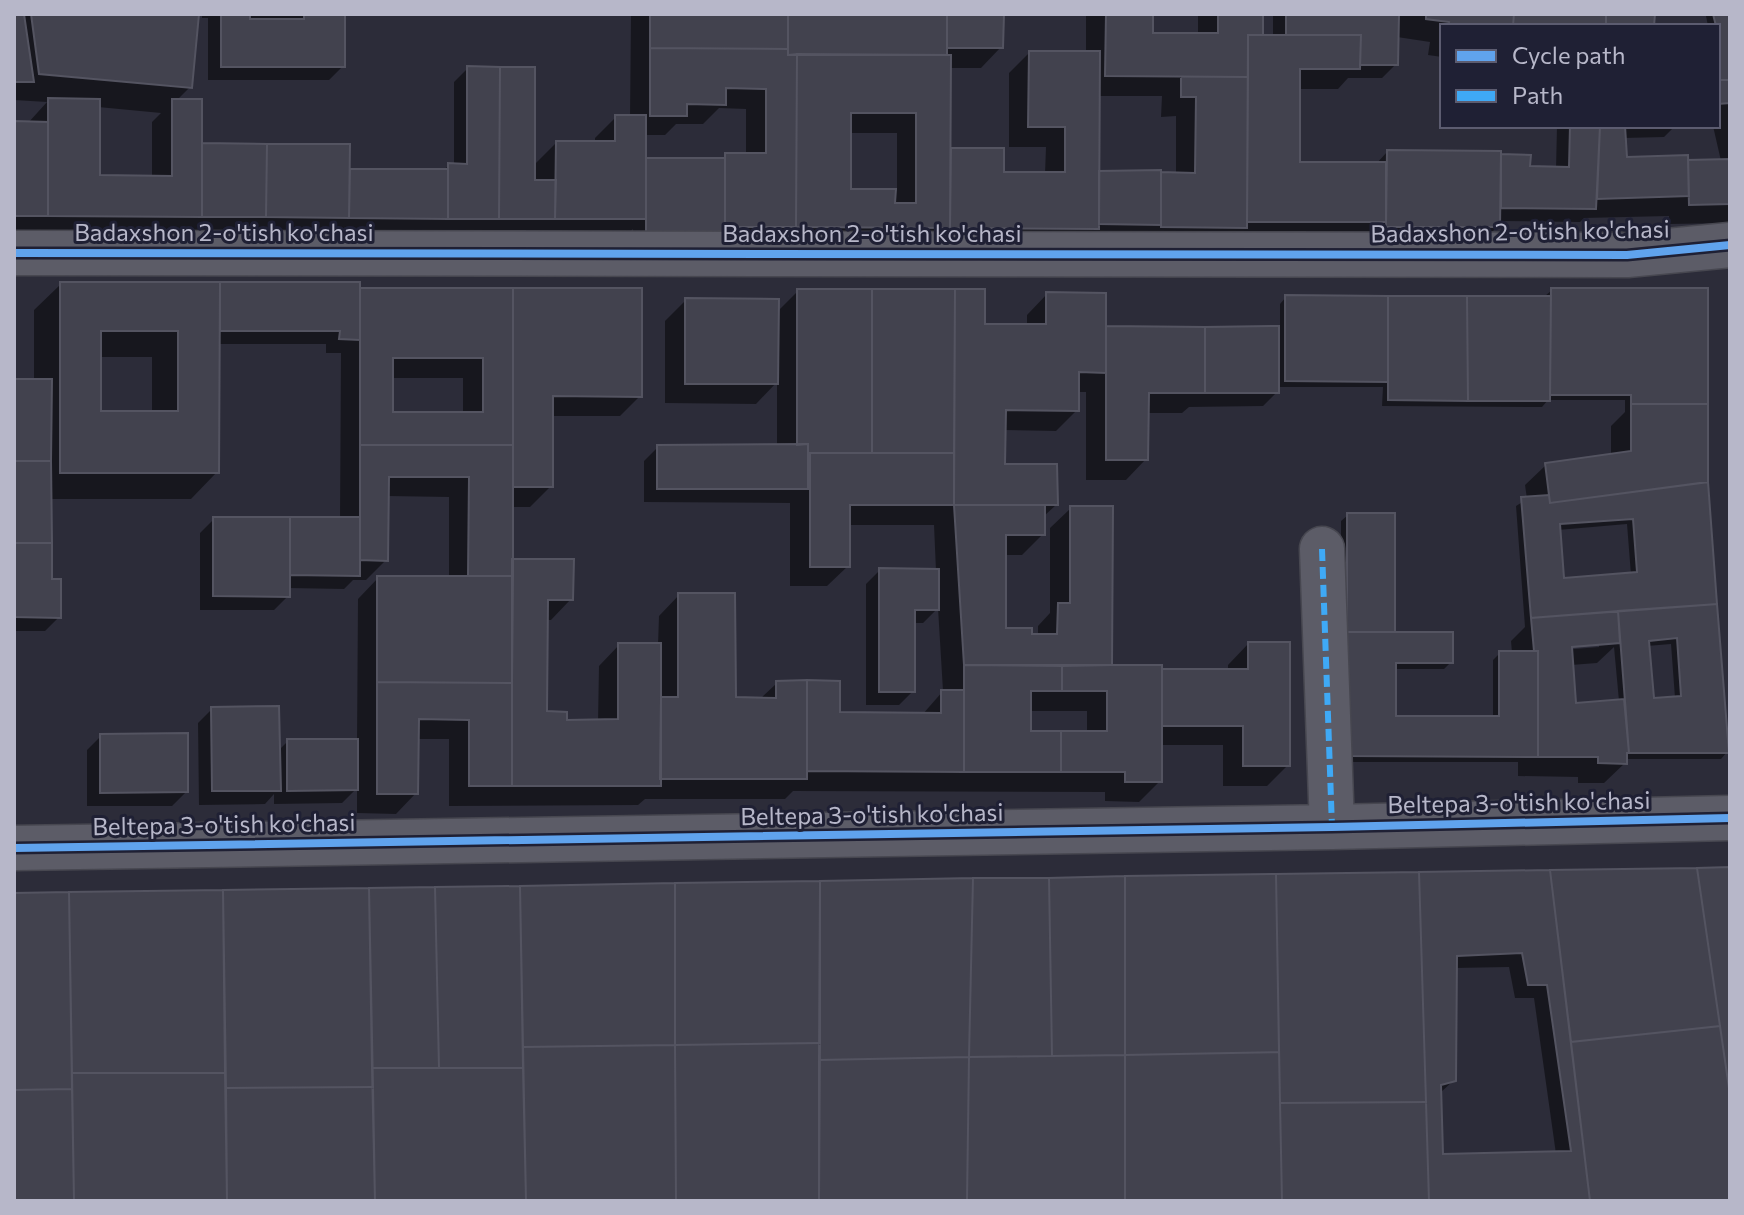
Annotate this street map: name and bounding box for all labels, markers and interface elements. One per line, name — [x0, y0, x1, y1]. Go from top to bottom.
legend — [1440, 24, 1720, 128]
text: Cycle path — [1512, 40, 1626, 69]
text: Path — [1512, 80, 1563, 109]
street label: Badaxshon 2-o'tish ko'chasi — [1370, 213, 1670, 248]
street label: Badaxshon 2-o'tish ko'chasi — [74, 217, 374, 246]
street label: Badaxshon 2-o'tish ko'chasi — [722, 218, 1022, 247]
street label: Beltepa 3-o'tish ko'chasi — [1387, 785, 1651, 818]
street label: Beltepa 3-o'tish ko'chasi — [740, 797, 1004, 830]
street label: Beltepa 3-o'tish ko'chasi — [92, 807, 356, 840]

